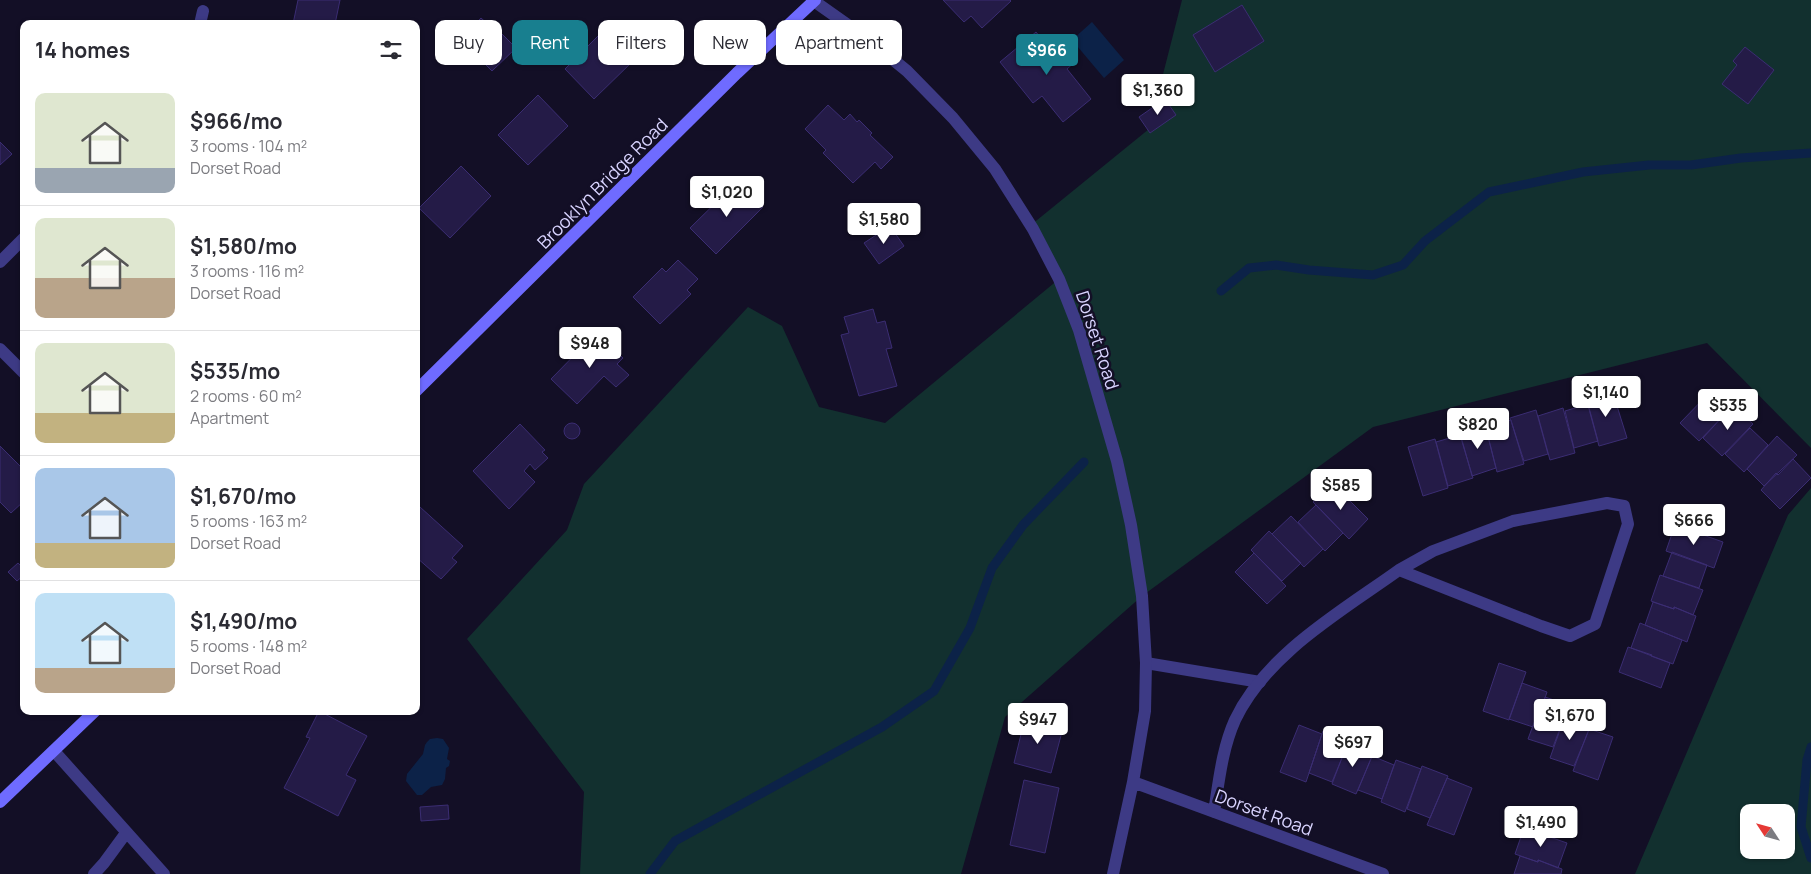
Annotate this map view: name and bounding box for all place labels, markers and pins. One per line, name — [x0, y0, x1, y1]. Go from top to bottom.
pin: $966 — [1017, 34, 1077, 76]
pin: $1,360 — [1117, 74, 1199, 116]
pin: $1,020 — [686, 176, 768, 218]
pin: $1,580 — [843, 202, 925, 245]
pin: $948 — [560, 326, 620, 369]
pin: $1,140 — [1565, 376, 1647, 418]
pin: $535 — [1698, 388, 1758, 431]
pin: $820 — [1448, 408, 1508, 450]
pin: $585 — [1311, 468, 1371, 511]
pin: $666 — [1664, 504, 1724, 546]
pin: $1,670 — [1529, 698, 1611, 741]
pin: $947 — [1008, 702, 1068, 745]
pin: $697 — [1323, 726, 1383, 768]
pin: $1,490 — [1500, 806, 1582, 848]

